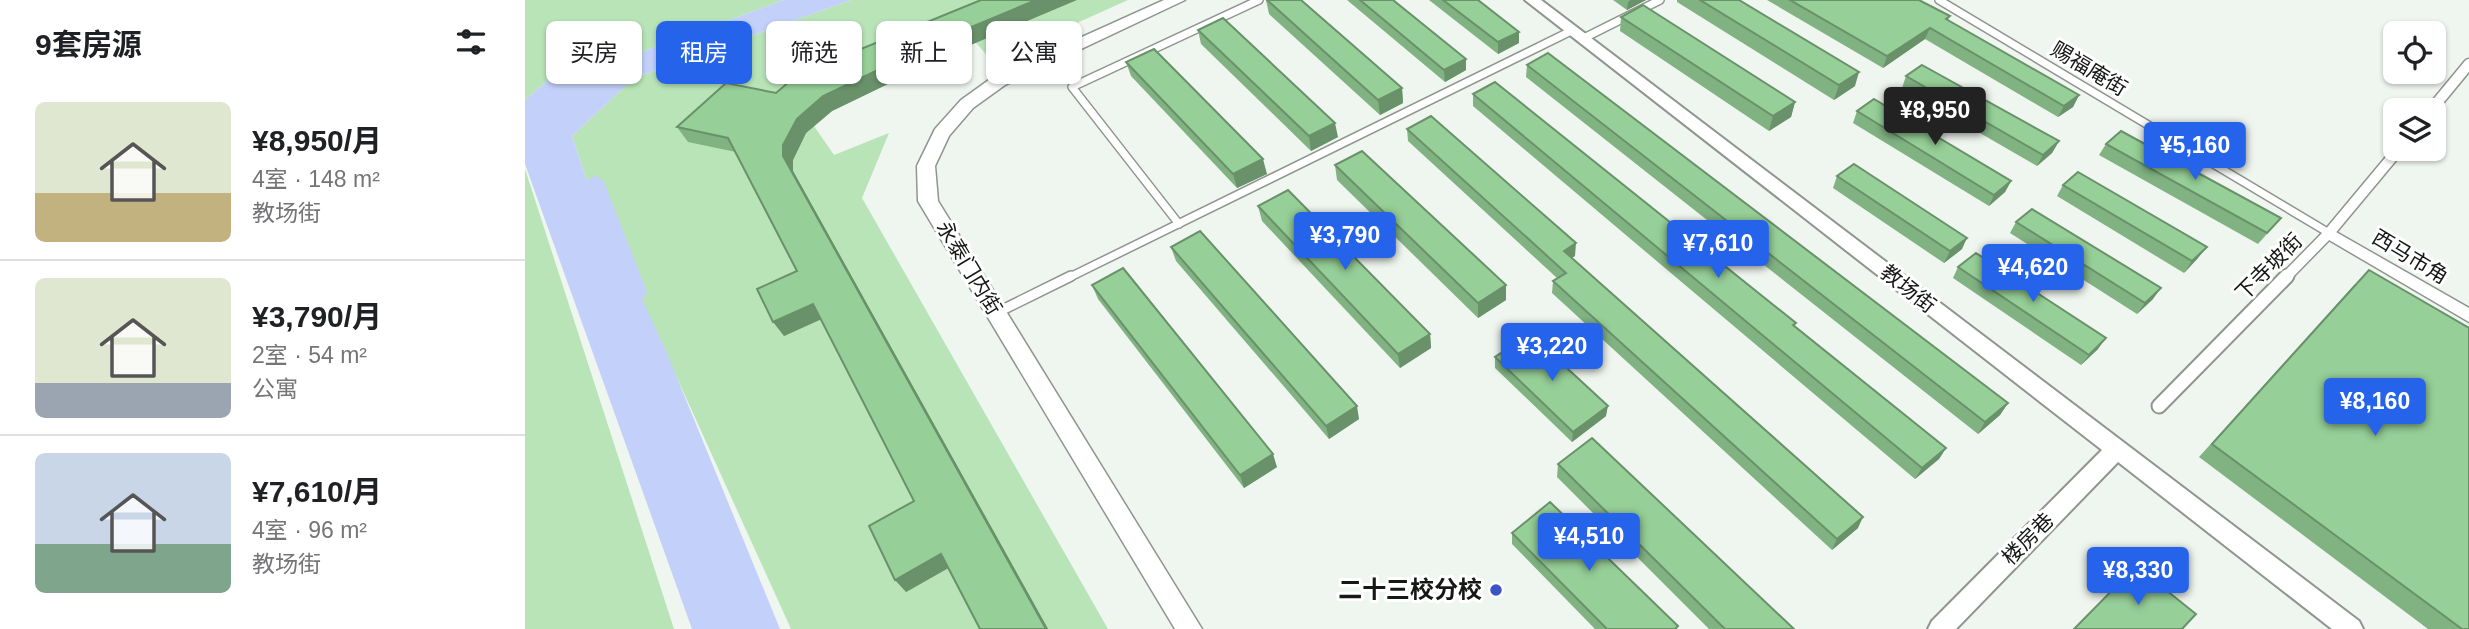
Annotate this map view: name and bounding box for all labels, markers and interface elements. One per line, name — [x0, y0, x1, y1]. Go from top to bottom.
chip: 买房 — [546, 21, 642, 84]
chip: 租房 — [656, 21, 752, 84]
chip: 筛选 — [766, 21, 862, 84]
chip: 新上 — [876, 21, 972, 84]
chip: 公寓 — [986, 21, 1082, 84]
map controls — [2383, 21, 2446, 161]
button: locate — [2383, 21, 2446, 84]
icon: filters — [452, 23, 490, 61]
text: 9套房源 — [35, 28, 142, 61]
street label: 赐福庵街 — [2047, 37, 2131, 100]
pin: ¥8,950 — [1878, 88, 1992, 147]
text: ¥8,950 — [1900, 97, 1970, 123]
button: layers — [2383, 98, 2446, 161]
pin: ¥5,160 — [2138, 122, 2252, 182]
text: ¥8,950/月 — [252, 124, 382, 157]
icon: home — [91, 130, 175, 214]
text: ¥5,160 — [2160, 132, 2230, 158]
text: 4室 · 148 m² — [252, 166, 380, 192]
text: 教场街 — [252, 200, 321, 226]
pin: ¥3,790 — [1288, 212, 1402, 272]
street label: 永泰门内街 — [933, 217, 1006, 319]
pin: ¥7,610 — [1661, 220, 1775, 280]
text: ¥3,790 — [1310, 222, 1380, 248]
street label: 西马市角 — [2368, 225, 2452, 288]
street label: 下寺坡街 — [2231, 229, 2306, 304]
text: ¥7,610 — [1683, 230, 1753, 256]
pin: ¥4,620 — [1976, 244, 2090, 304]
text: ¥4,620 — [1998, 254, 2068, 280]
street label: 教场街 — [1876, 260, 1940, 317]
text: ¥3,790/月 — [252, 300, 382, 333]
icon: home — [91, 306, 175, 390]
pin: ¥3,220 — [1495, 324, 1609, 383]
text: ¥3,220 — [1517, 333, 1587, 359]
text: 2室 · 54 m² — [252, 342, 367, 368]
text: 公寓 — [252, 376, 298, 402]
pin: ¥8,160 — [2318, 378, 2432, 438]
text: ¥8,160 — [2340, 388, 2410, 414]
text: ¥7,610/月 — [252, 475, 382, 508]
icon: home — [91, 481, 175, 565]
street label: 楼房巷 — [1997, 508, 2058, 569]
pin: ¥4,510 — [1532, 514, 1646, 573]
text: 4室 · 96 m² — [252, 517, 367, 543]
text: ¥4,510 — [1554, 523, 1624, 549]
pin: ¥8,330 — [2081, 548, 2195, 607]
text: 教场街 — [252, 551, 321, 577]
text: ¥8,330 — [2103, 557, 2173, 583]
place label: 二十三校分校 — [1338, 576, 1482, 603]
marker: 二十三校分校 — [1488, 582, 1504, 598]

